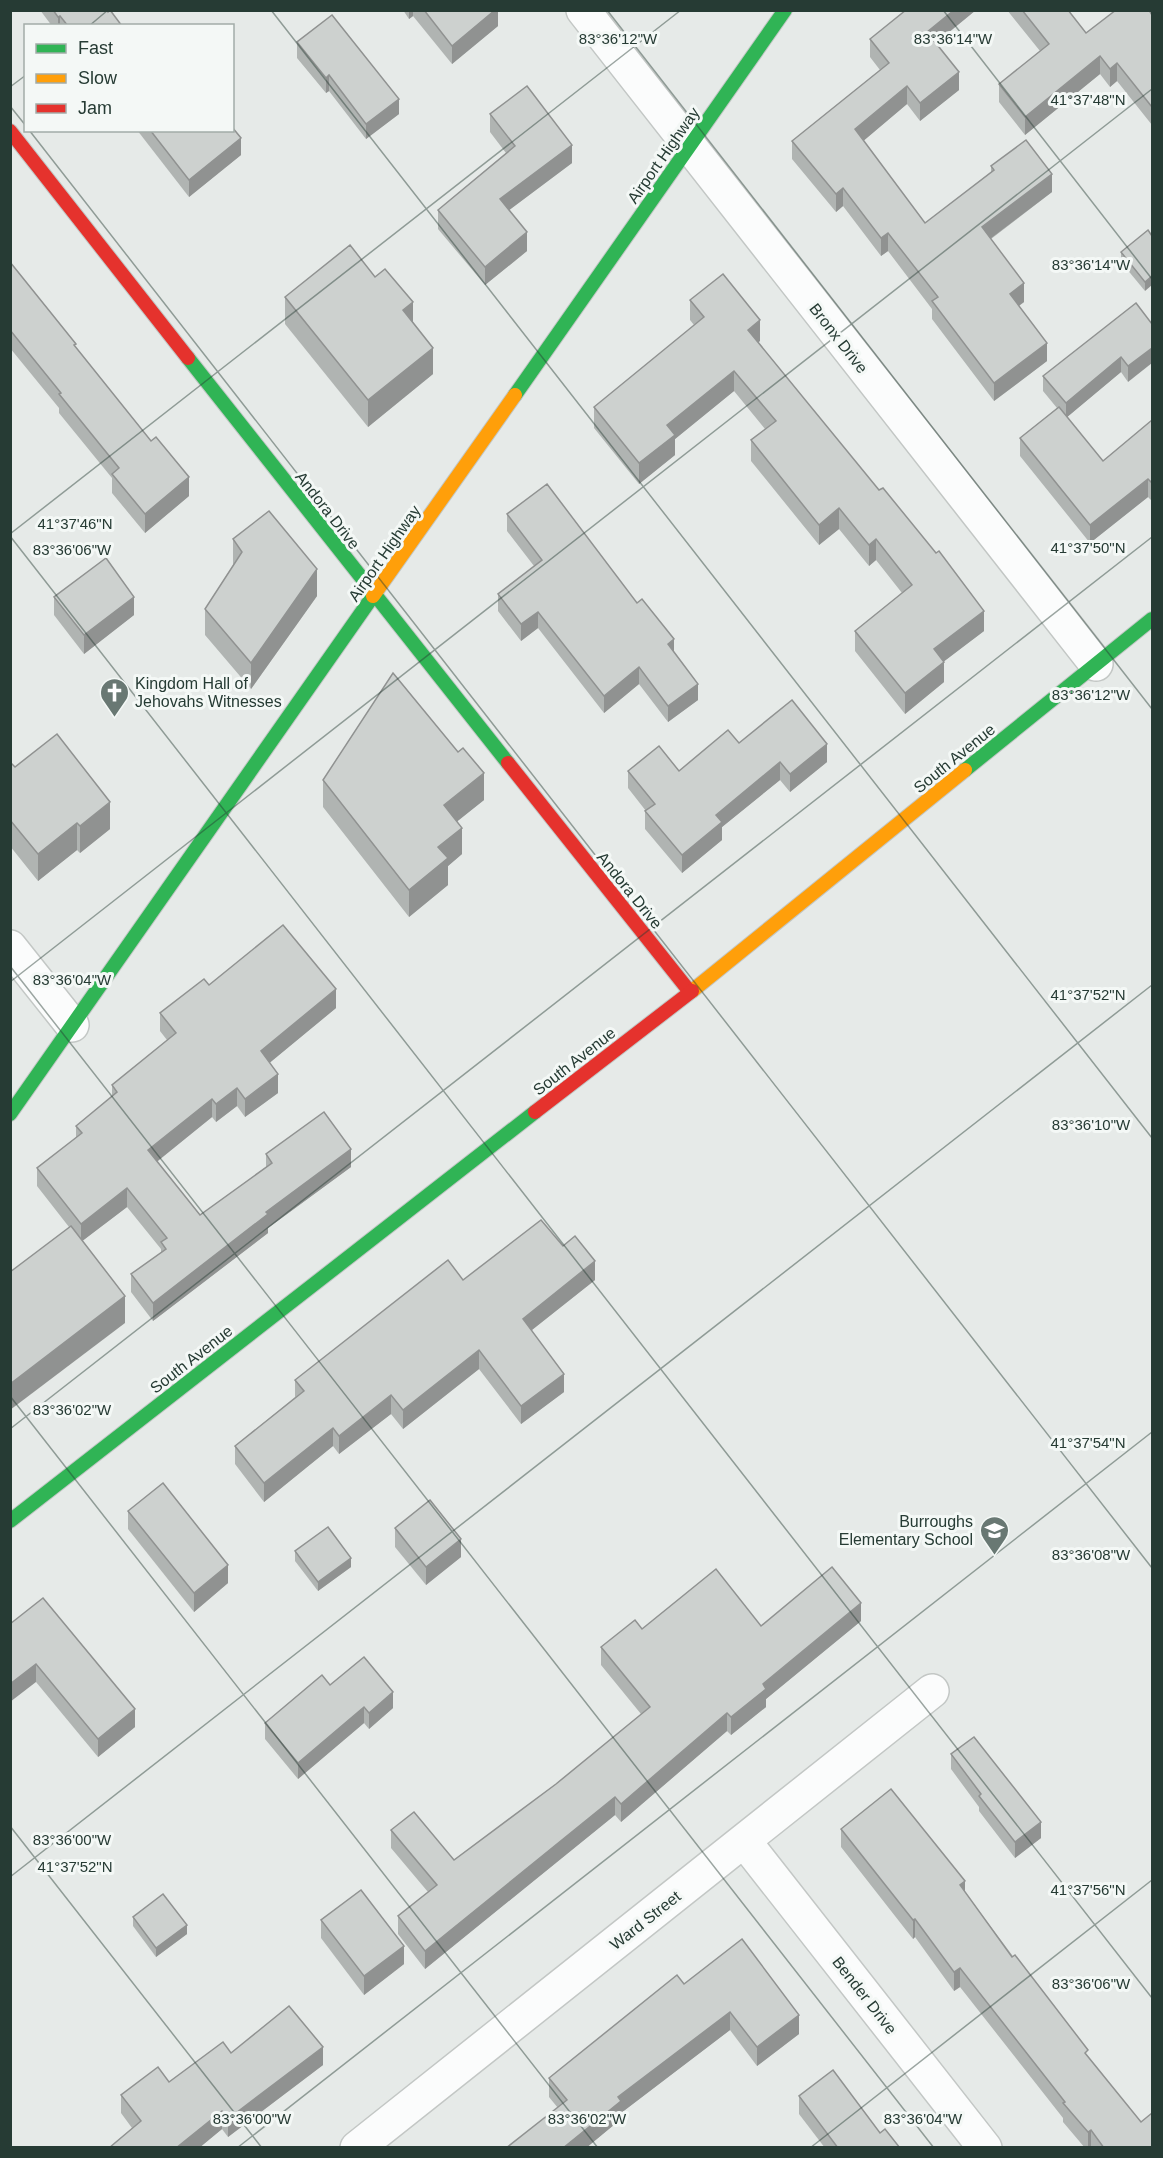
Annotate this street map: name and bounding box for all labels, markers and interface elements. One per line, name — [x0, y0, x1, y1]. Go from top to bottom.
legend — [24, 24, 234, 132]
text: 83°36'12"W — [579, 30, 658, 47]
text: 83°36'14"W — [914, 30, 993, 47]
text: Fast — [78, 38, 113, 58]
text: Slow — [78, 68, 118, 88]
text: 41°37'48"N — [1050, 91, 1126, 108]
text: Jam — [78, 98, 112, 118]
street label: Airport Highway — [624, 104, 703, 206]
text: 83°36'14"W — [1052, 256, 1131, 273]
street label: Bronx Drive — [806, 300, 871, 377]
street label: Andora Drive — [292, 468, 363, 552]
street label: Airport Highway — [345, 502, 424, 604]
text: 41°37'46"N — [37, 515, 113, 532]
text: 41°37'50"N — [1050, 539, 1126, 556]
text: 83°36'06"W — [33, 541, 112, 558]
place label: Kingdom Hall of Jehovahs Witnesses — [135, 675, 282, 710]
church icon: Kingdom Hall of Jehovahs Witnesses — [98, 676, 130, 718]
text: 83°36'12"W — [1052, 686, 1131, 703]
street label: South Avenue — [910, 720, 998, 796]
street label: Andora Drive — [594, 849, 666, 932]
text: 83°36'04"W — [33, 971, 112, 988]
text: 41°37'52"N — [1050, 986, 1126, 1003]
street label: South Avenue — [530, 1024, 619, 1099]
text: 83°36'10"W — [1052, 1116, 1131, 1133]
street label: South Avenue — [147, 1322, 236, 1397]
text: 83°36'02"W — [33, 1401, 112, 1418]
text: 41°37'54"N — [1050, 1434, 1126, 1451]
place label: Burroughs Elementary School — [839, 1513, 973, 1548]
school or university icon: Burroughs Elementary School — [978, 1514, 1010, 1556]
text: 83°36'08"W — [1052, 1546, 1131, 1563]
text: 83°36'00"W — [33, 1831, 112, 1848]
text: 41°37'52"N — [37, 1858, 113, 1875]
text: 41°37'56"N — [1050, 1881, 1126, 1898]
street label: Ward Street — [607, 1887, 684, 1953]
street label: Bender Drive — [829, 1953, 900, 2037]
text: 83°36'06"W — [1052, 1975, 1131, 1992]
text: 83°36'00"W — [213, 2110, 292, 2127]
text: 83°36'02"W — [548, 2110, 627, 2127]
text: 83°36'04"W — [884, 2110, 963, 2127]

